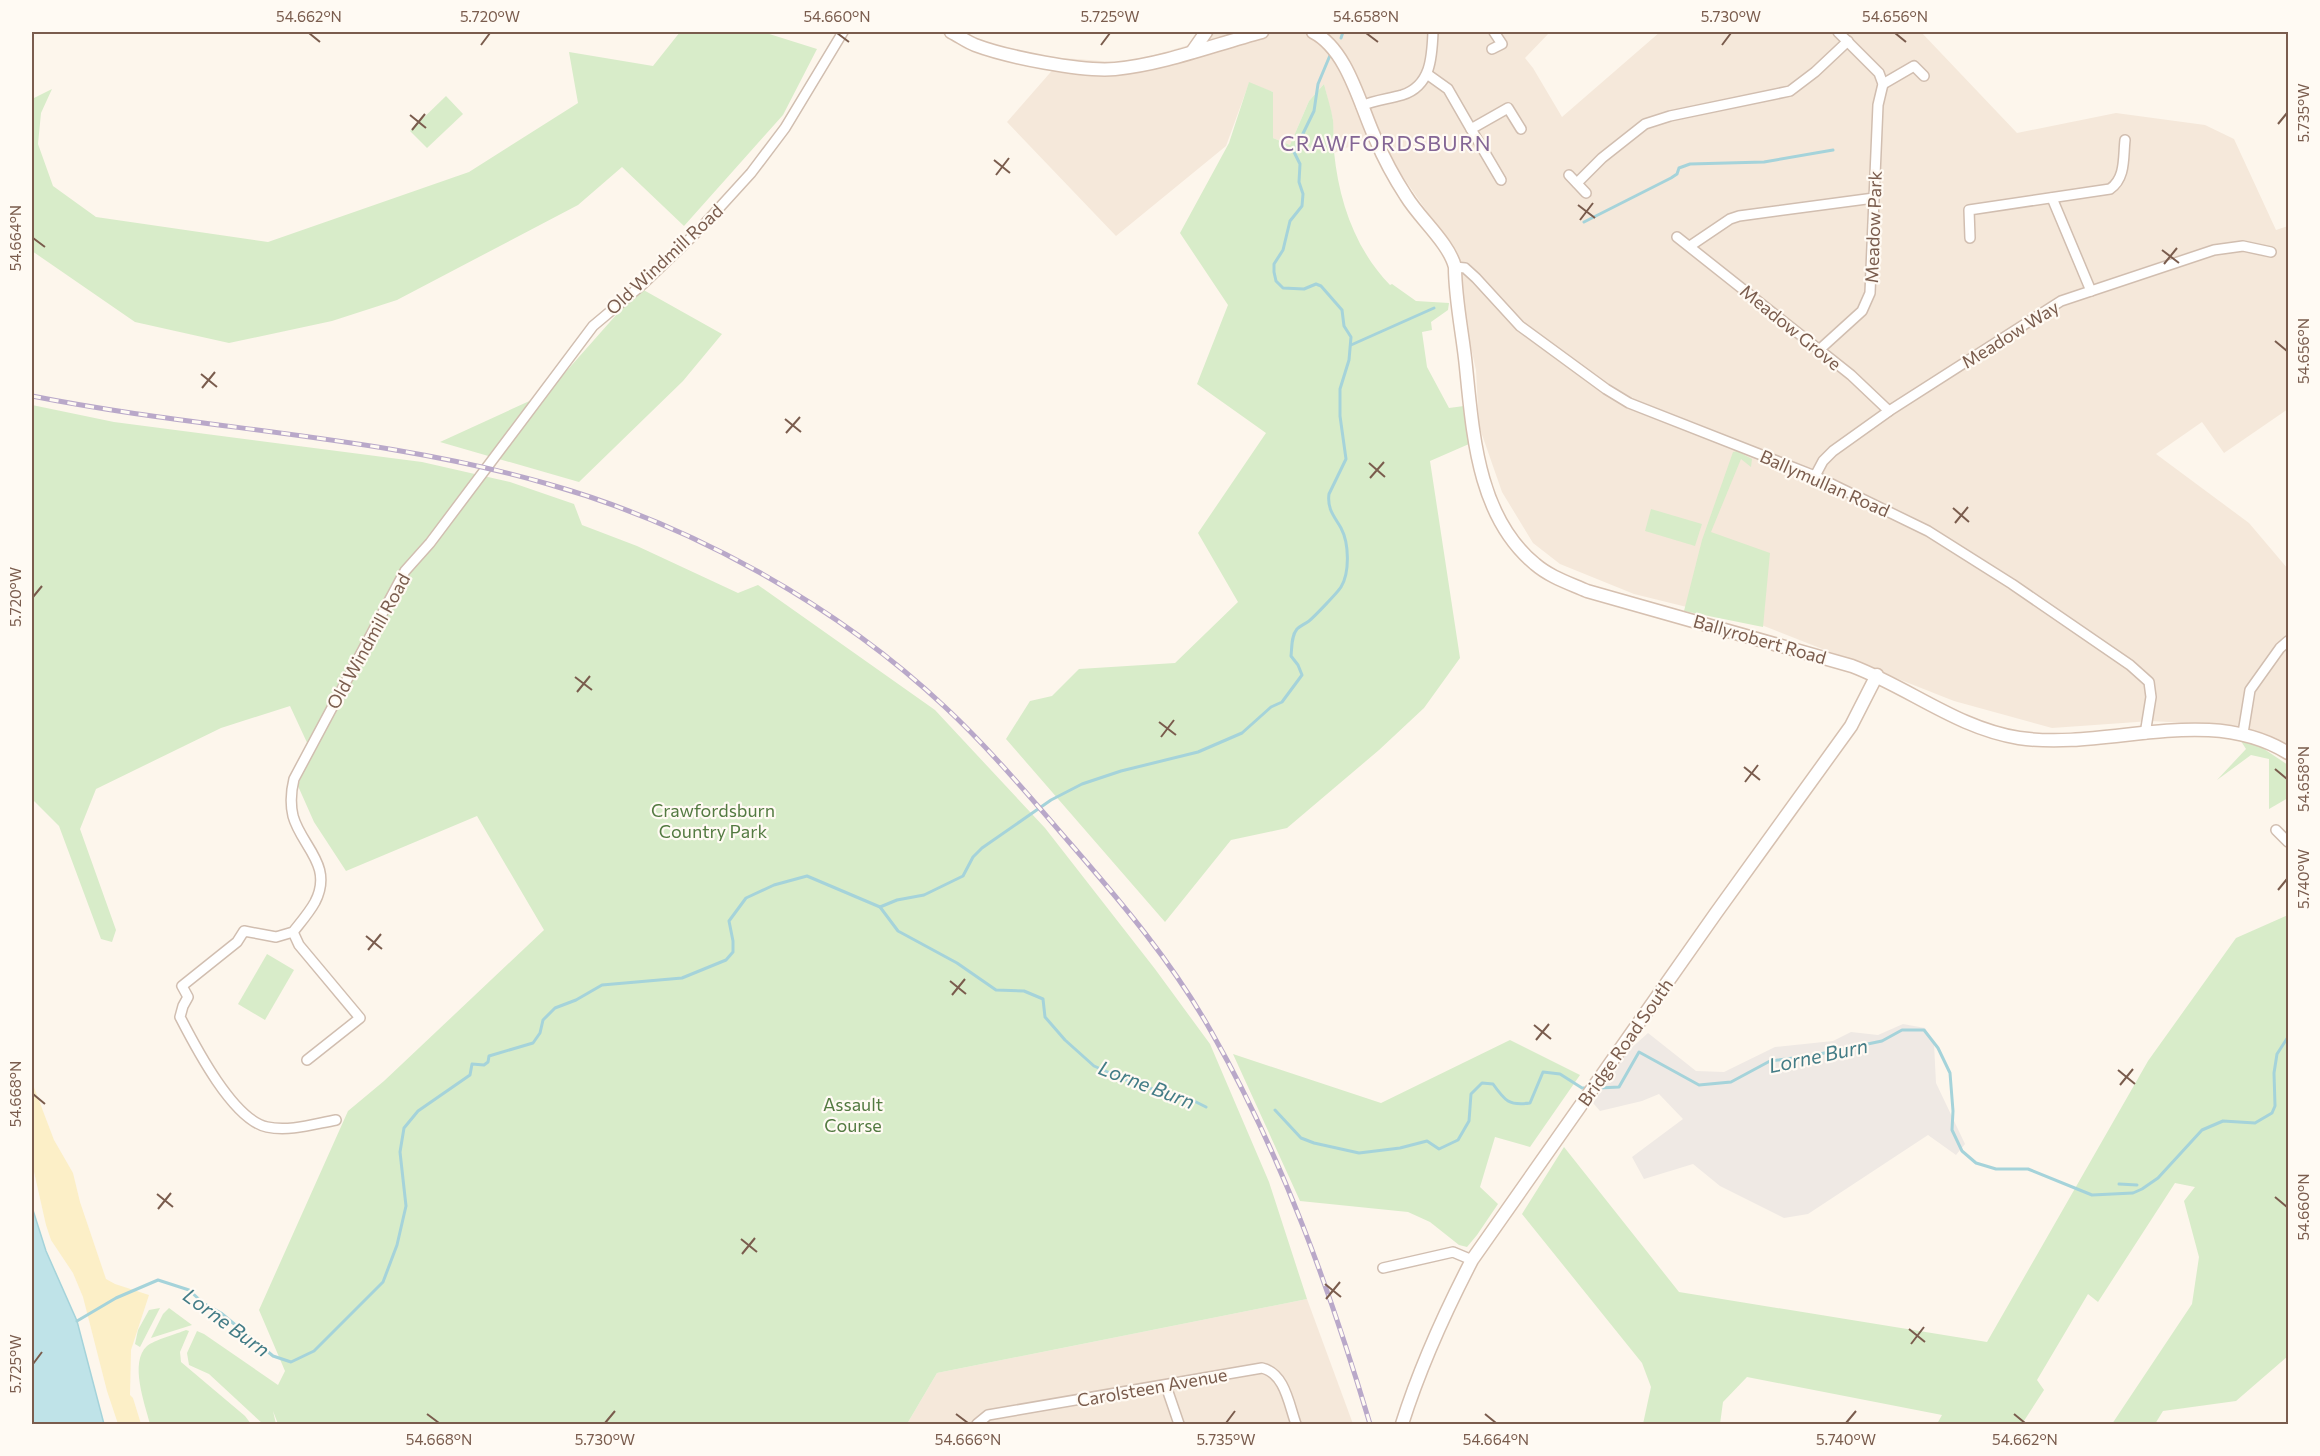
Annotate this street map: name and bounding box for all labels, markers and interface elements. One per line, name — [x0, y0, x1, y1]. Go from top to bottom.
text: 54.662°N — [276, 7, 342, 25]
text: 5.720°W — [460, 7, 520, 25]
text: 54.660°N — [803, 7, 871, 25]
text: 5.725°W — [1081, 7, 1139, 25]
text: 54.658°N — [1333, 7, 1399, 25]
text: 5.730°W — [1701, 7, 1761, 25]
text: 54.656°N — [1862, 7, 1928, 25]
text: 5.735°W — [2294, 83, 2312, 143]
district label: CRAWFORDSBURN — [1280, 130, 1492, 155]
street label: Meadow Park — [1860, 170, 1886, 284]
street label: Old Windmill Road — [601, 199, 727, 319]
text: 54.664°N — [6, 205, 24, 271]
street label: Meadow Grove — [1736, 280, 1846, 374]
street label: Meadow Way — [1957, 295, 2063, 373]
text: 54.656°N — [2294, 318, 2312, 384]
street label: Ballymullan Road — [1757, 445, 1893, 521]
text: 5.720°W — [6, 567, 24, 627]
street label: Old Windmill Road — [322, 569, 414, 713]
street label: Ballyrobert Road — [1691, 609, 1829, 669]
text: 54.658°N — [2294, 746, 2312, 812]
park label: Crawfordsburn Country Park — [651, 799, 775, 842]
text: 5.740°W — [2294, 849, 2312, 909]
street label: Bridge Road South — [1573, 974, 1677, 1110]
water label: Lorne Burn — [1766, 1033, 1870, 1077]
water label: Lorne Burn — [1096, 1055, 1198, 1113]
text: 54.668°N — [6, 1061, 24, 1127]
park label: Assault Course — [823, 1093, 883, 1136]
text: 54.660°N — [2294, 1173, 2312, 1241]
water label: Lorne Burn — [179, 1283, 275, 1361]
text: 5.725°W — [6, 1335, 24, 1393]
street label: Carolsteen Avenue — [1075, 1363, 1229, 1411]
text: 54.668°N — [406, 1430, 472, 1448]
text: 5.730°W — [575, 1430, 635, 1448]
text: 54.666°N — [935, 1430, 1001, 1448]
text: 5.735°W — [1196, 1430, 1256, 1448]
text: 54.664°N — [1463, 1430, 1529, 1448]
text: 5.740°W — [1816, 1430, 1876, 1448]
text: 54.662°N — [1992, 1430, 2058, 1448]

